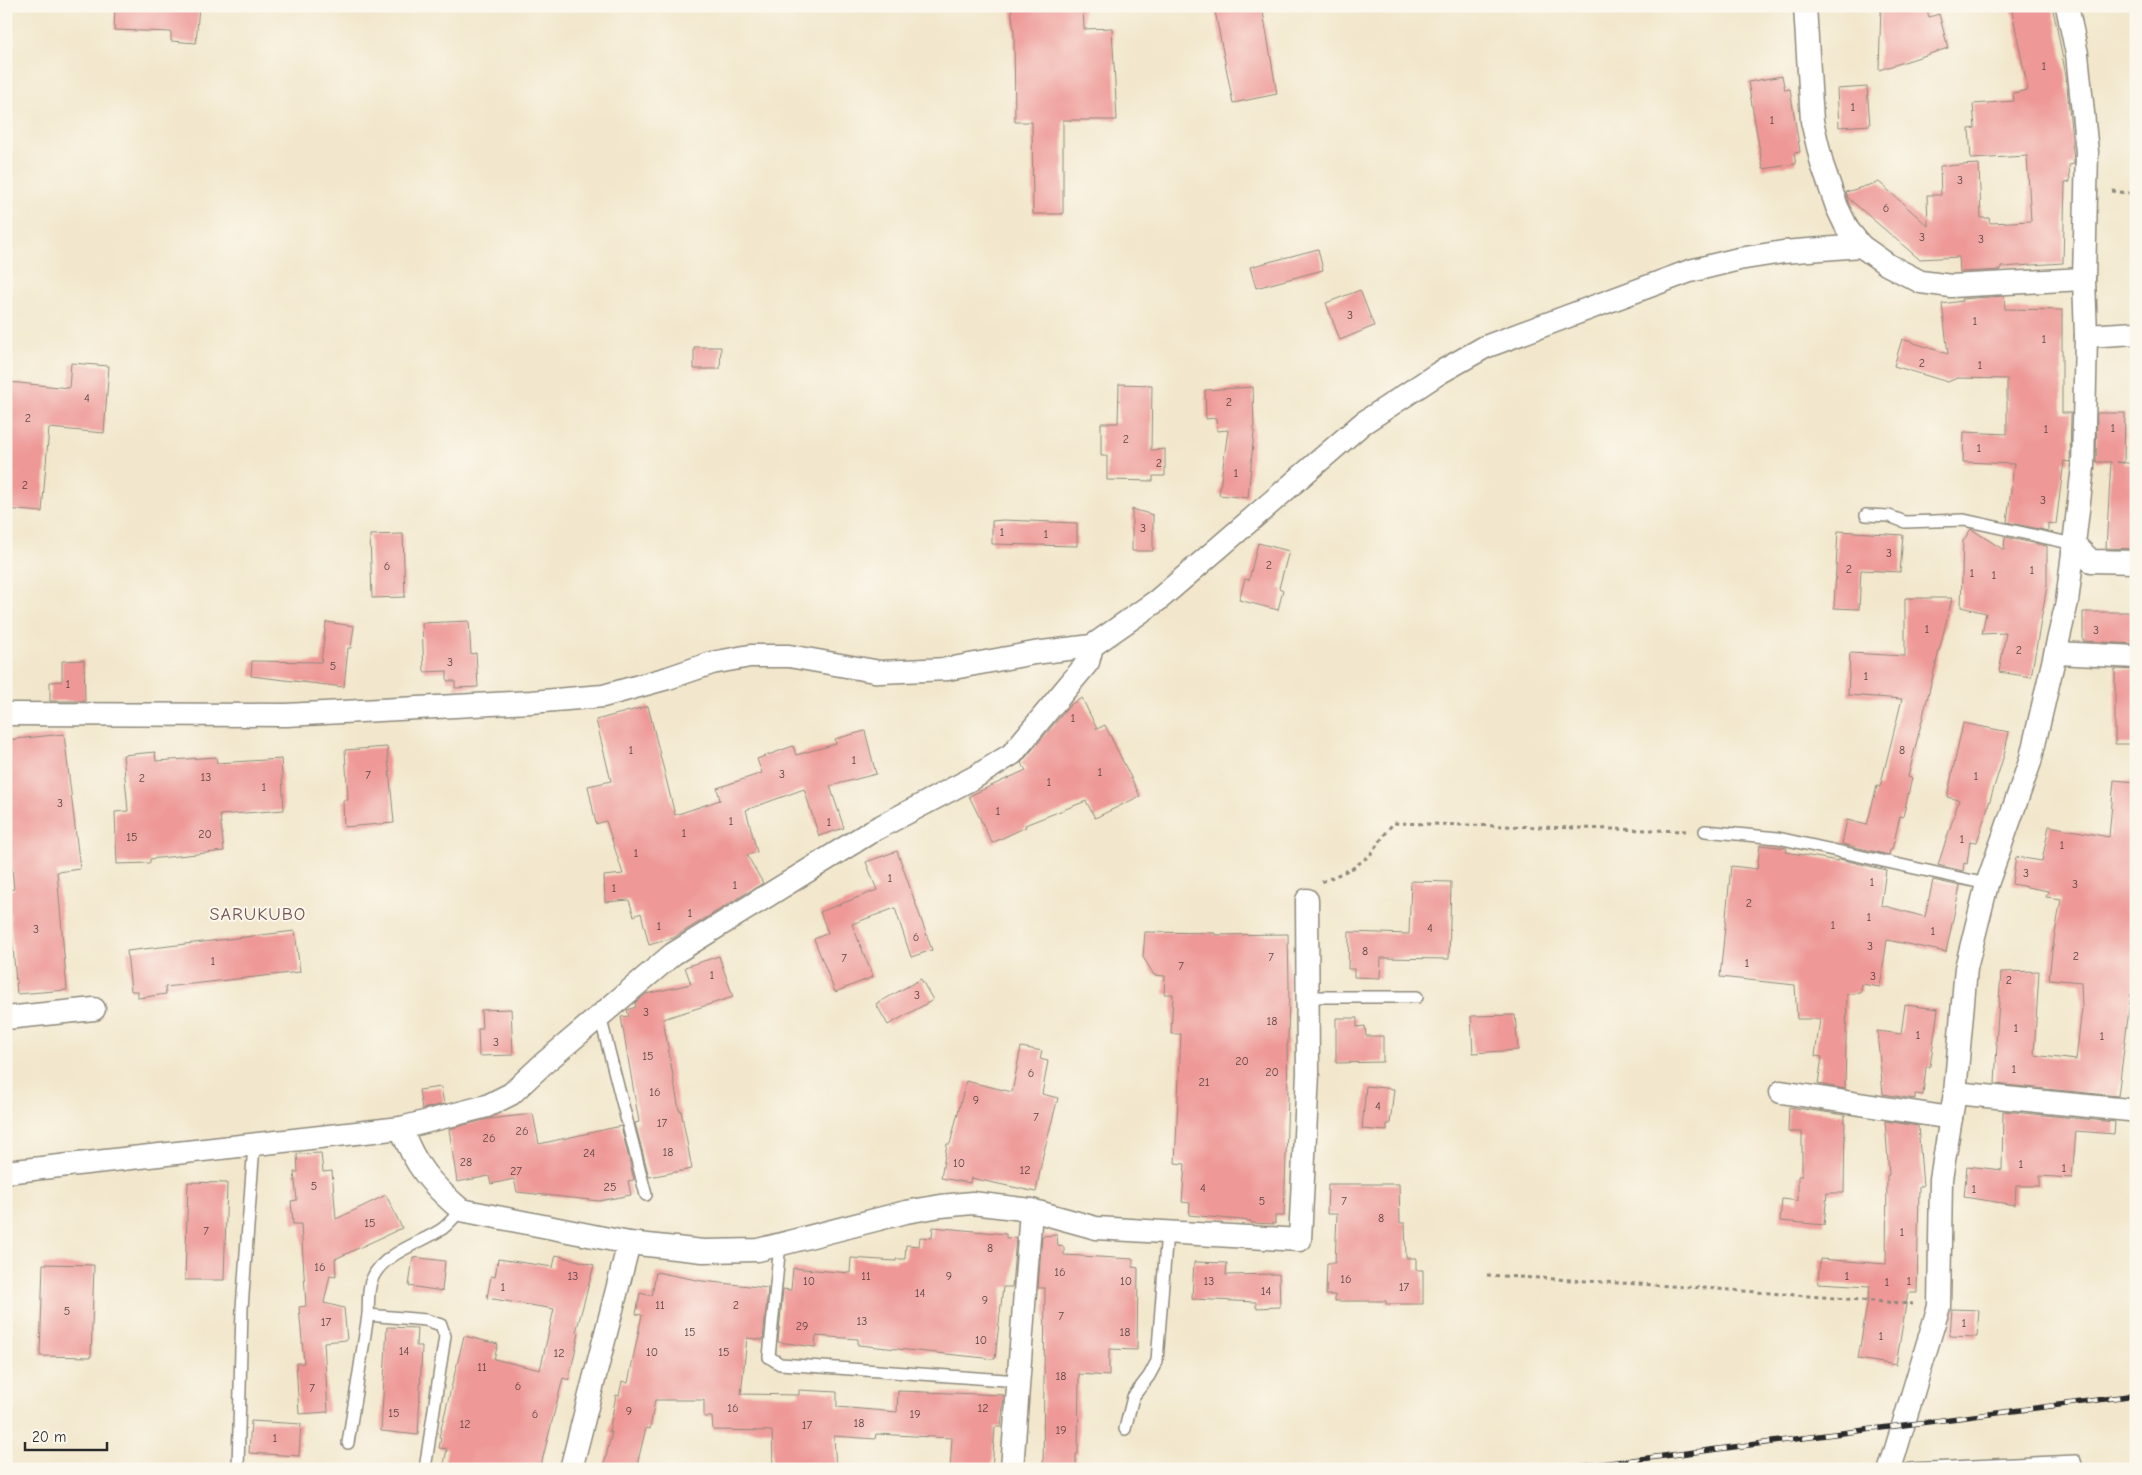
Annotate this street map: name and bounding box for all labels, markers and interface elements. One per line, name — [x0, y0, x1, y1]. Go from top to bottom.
house number: 1 — [2042, 59, 2047, 73]
house number: 1 — [1851, 100, 1856, 114]
house number: 1 — [1770, 113, 1775, 127]
house number: 3 — [1957, 173, 1963, 187]
house number: 6 — [1883, 201, 1889, 215]
house number: 3 — [1919, 230, 1925, 244]
house number: 3 — [1978, 232, 1984, 246]
house number: 3 — [1347, 308, 1353, 322]
house number: 1 — [1973, 314, 1978, 328]
house number: 1 — [2042, 332, 2047, 346]
house number: 2 — [1919, 356, 1925, 370]
house number: 1 — [1978, 358, 1983, 372]
house number: 4 — [84, 391, 90, 405]
house number: 2 — [1226, 395, 1232, 409]
house number: 2 — [25, 411, 31, 425]
house number: 1 — [2111, 421, 2116, 435]
house number: 1 — [2044, 422, 2049, 436]
house number: 2 — [1123, 432, 1129, 446]
house number: 1 — [1977, 441, 1982, 455]
house number: 2 — [1156, 456, 1162, 470]
house number: 1 — [1234, 466, 1239, 480]
house number: 2 — [22, 478, 28, 492]
house number: 3 — [2040, 493, 2046, 507]
house number: 3 — [1140, 521, 1146, 535]
house number: 1 — [1000, 525, 1005, 539]
house number: 1 — [1044, 527, 1049, 541]
house number: 3 — [1886, 546, 1892, 560]
house number: 2 — [1266, 558, 1272, 572]
house number: 6 — [384, 559, 390, 573]
house number: 2 — [1846, 562, 1852, 576]
house number: 1 — [2030, 563, 2035, 577]
house number: 1 — [1970, 566, 1975, 580]
house number: 1 — [1992, 568, 1997, 582]
house number: 1 — [1925, 622, 1930, 636]
house number: 3 — [2093, 623, 2099, 637]
house number: 2 — [2016, 643, 2022, 657]
house number: 3 — [447, 655, 453, 669]
house number: 5 — [330, 659, 336, 673]
house number: 1 — [1864, 669, 1869, 683]
house number: 1 — [66, 677, 71, 691]
house number: 1 — [1071, 711, 1076, 725]
house number: 1 — [629, 743, 634, 757]
house number: 8 — [1899, 743, 1905, 757]
house number: 1 — [852, 753, 857, 767]
house number: 1 — [1098, 765, 1103, 779]
house number: 3 — [779, 767, 785, 781]
house number: 7 — [365, 768, 371, 782]
house number: 1 — [1974, 769, 1979, 783]
house number: 13 — [201, 770, 211, 784]
house number: 2 — [139, 771, 145, 785]
house number: 1 — [1047, 775, 1052, 789]
house number: 1 — [262, 780, 267, 794]
house number: 3 — [57, 796, 63, 810]
house number: 1 — [996, 804, 1001, 818]
house number: 1 — [729, 814, 734, 828]
house number: 1 — [827, 815, 832, 829]
house number: 1 — [682, 826, 687, 840]
house number: 20 — [198, 827, 212, 841]
house number: 15 — [126, 830, 138, 844]
house number: 1 — [1960, 832, 1965, 846]
house number: 1 — [2060, 838, 2065, 852]
house number: 1 — [634, 846, 639, 860]
house number: 3 — [2023, 866, 2029, 880]
house number: 1 — [888, 871, 893, 885]
house number: 1 — [1870, 875, 1875, 889]
house number: 3 — [2072, 877, 2078, 891]
house number: 1 — [733, 878, 738, 892]
house number: 1 — [612, 881, 617, 895]
house number: 2 — [1746, 896, 1752, 910]
district label: SARUKUBO — [210, 904, 306, 925]
house number: 1 — [688, 906, 693, 920]
house number: 1 — [1867, 910, 1872, 924]
house number: 1 — [1831, 918, 1836, 932]
house number: 1 — [657, 919, 662, 933]
house number: 4 — [1427, 921, 1433, 935]
house number: 3 — [33, 922, 39, 936]
house number: 1 — [1931, 924, 1936, 938]
house number: 6 — [913, 930, 919, 944]
house number: 3 — [1867, 939, 1873, 953]
house number: 8 — [1362, 944, 1368, 958]
house number: 2 — [2073, 949, 2079, 963]
house number: 7 — [1268, 950, 1274, 964]
house number: 7 — [841, 951, 847, 965]
house number: 1 — [211, 954, 216, 968]
house number: 1 — [1745, 956, 1750, 970]
house number: 7 — [1178, 959, 1184, 973]
house number: 1 — [710, 968, 715, 982]
house number: 3 — [1870, 969, 1876, 983]
house number: 2 — [2006, 973, 2012, 987]
house number: 3 — [914, 988, 920, 1002]
house number: 3 — [643, 1005, 649, 1019]
house number: 18 — [1267, 1014, 1277, 1028]
house number: 1 — [2014, 1021, 2019, 1035]
house number: 1 — [1916, 1028, 1921, 1042]
house number: 1 — [2100, 1029, 2105, 1043]
house number: 3 — [493, 1035, 499, 1049]
house number: 15 — [642, 1049, 654, 1063]
house number: 20 — [1235, 1054, 1249, 1068]
house number: 1 — [2012, 1062, 2017, 1076]
house number: 20 — [1265, 1065, 1279, 1079]
house number: 6 — [1028, 1066, 1034, 1080]
house number: 21 — [1198, 1075, 1210, 1089]
house number: 16 — [649, 1085, 661, 1099]
house number: 9 — [973, 1093, 979, 1107]
house number: 4 — [1375, 1099, 1381, 1113]
house number: 7 — [1033, 1110, 1039, 1124]
house number: 17 — [657, 1116, 668, 1130]
house number: 26 — [516, 1124, 528, 1138]
house number: 26 — [483, 1131, 495, 1145]
house number: 18 — [663, 1145, 673, 1159]
house number: 24 — [583, 1146, 595, 1160]
house number: 28 — [460, 1155, 472, 1169]
house number: 10 — [953, 1156, 965, 1170]
house number: 1 — [2019, 1157, 2024, 1171]
house number: 1 — [2062, 1161, 2067, 1175]
house number: 12 — [1019, 1163, 1031, 1177]
house number: 27 — [510, 1164, 522, 1178]
house number: 5 — [311, 1179, 317, 1193]
house number: 25 — [604, 1180, 616, 1194]
house number: 4 — [1200, 1181, 1206, 1195]
house number: 1 — [1972, 1182, 1977, 1196]
house number: 5 — [1259, 1194, 1265, 1208]
house number: 7 — [1341, 1194, 1347, 1208]
house number: 8 — [1378, 1211, 1384, 1225]
house number: 15 — [364, 1216, 376, 1230]
house number: 7 — [203, 1224, 209, 1238]
house number: 1 — [1900, 1225, 1905, 1239]
house number: 8 — [987, 1241, 993, 1255]
house number: 16 — [314, 1260, 326, 1274]
house number: 16 — [1054, 1265, 1066, 1279]
house number: 13 — [568, 1269, 578, 1283]
house number: 11 — [861, 1269, 871, 1283]
house number: 9 — [946, 1269, 952, 1283]
house number: 1 — [1845, 1269, 1850, 1283]
house number: 16 — [1340, 1272, 1352, 1286]
house number: 10 — [803, 1274, 815, 1288]
house number: 10 — [1120, 1274, 1132, 1288]
house number: 13 — [1204, 1274, 1214, 1288]
house number: 1 — [1907, 1274, 1912, 1288]
house number: 1 — [1885, 1275, 1890, 1289]
house number: 1 — [501, 1280, 506, 1294]
house number: 17 — [1399, 1280, 1410, 1294]
house number: 14 — [1261, 1284, 1271, 1298]
house number: 14 — [915, 1286, 925, 1300]
house number: 9 — [982, 1293, 988, 1307]
house number: 11 — [655, 1298, 665, 1312]
house number: 2 — [733, 1298, 739, 1312]
house number: 5 — [64, 1304, 70, 1318]
house number: 7 — [1058, 1309, 1064, 1323]
house number: 13 — [857, 1314, 867, 1328]
house number: 17 — [321, 1315, 332, 1329]
house number: 1 — [1962, 1316, 1967, 1330]
house number: 29 — [796, 1319, 808, 1333]
house number: 15 — [684, 1325, 696, 1339]
house number: 18 — [1120, 1325, 1130, 1339]
house number: 1 — [1879, 1329, 1884, 1343]
house number: 10 — [975, 1333, 987, 1347]
house number: 14 — [399, 1344, 409, 1358]
house number: 10 — [646, 1345, 658, 1359]
house number: 15 — [718, 1345, 730, 1359]
house number: 12 — [553, 1346, 565, 1360]
house number: 11 — [477, 1360, 487, 1374]
house number: 18 — [1056, 1369, 1066, 1383]
house number: 6 — [515, 1379, 521, 1393]
house number: 7 — [309, 1381, 315, 1395]
house number: 16 — [727, 1401, 739, 1415]
house number: 12 — [977, 1401, 989, 1415]
house number: 9 — [626, 1404, 632, 1418]
house number: 15 — [388, 1406, 400, 1420]
house number: 6 — [532, 1407, 538, 1421]
house number: 19 — [909, 1407, 921, 1421]
house number: 18 — [854, 1416, 864, 1430]
house number: 12 — [459, 1417, 471, 1431]
house number: 17 — [802, 1418, 813, 1432]
scale bar — [25, 1420, 108, 1452]
house number: 19 — [1055, 1423, 1067, 1437]
text: 20 m — [32, 1428, 66, 1446]
house number: 1 — [273, 1431, 278, 1445]

